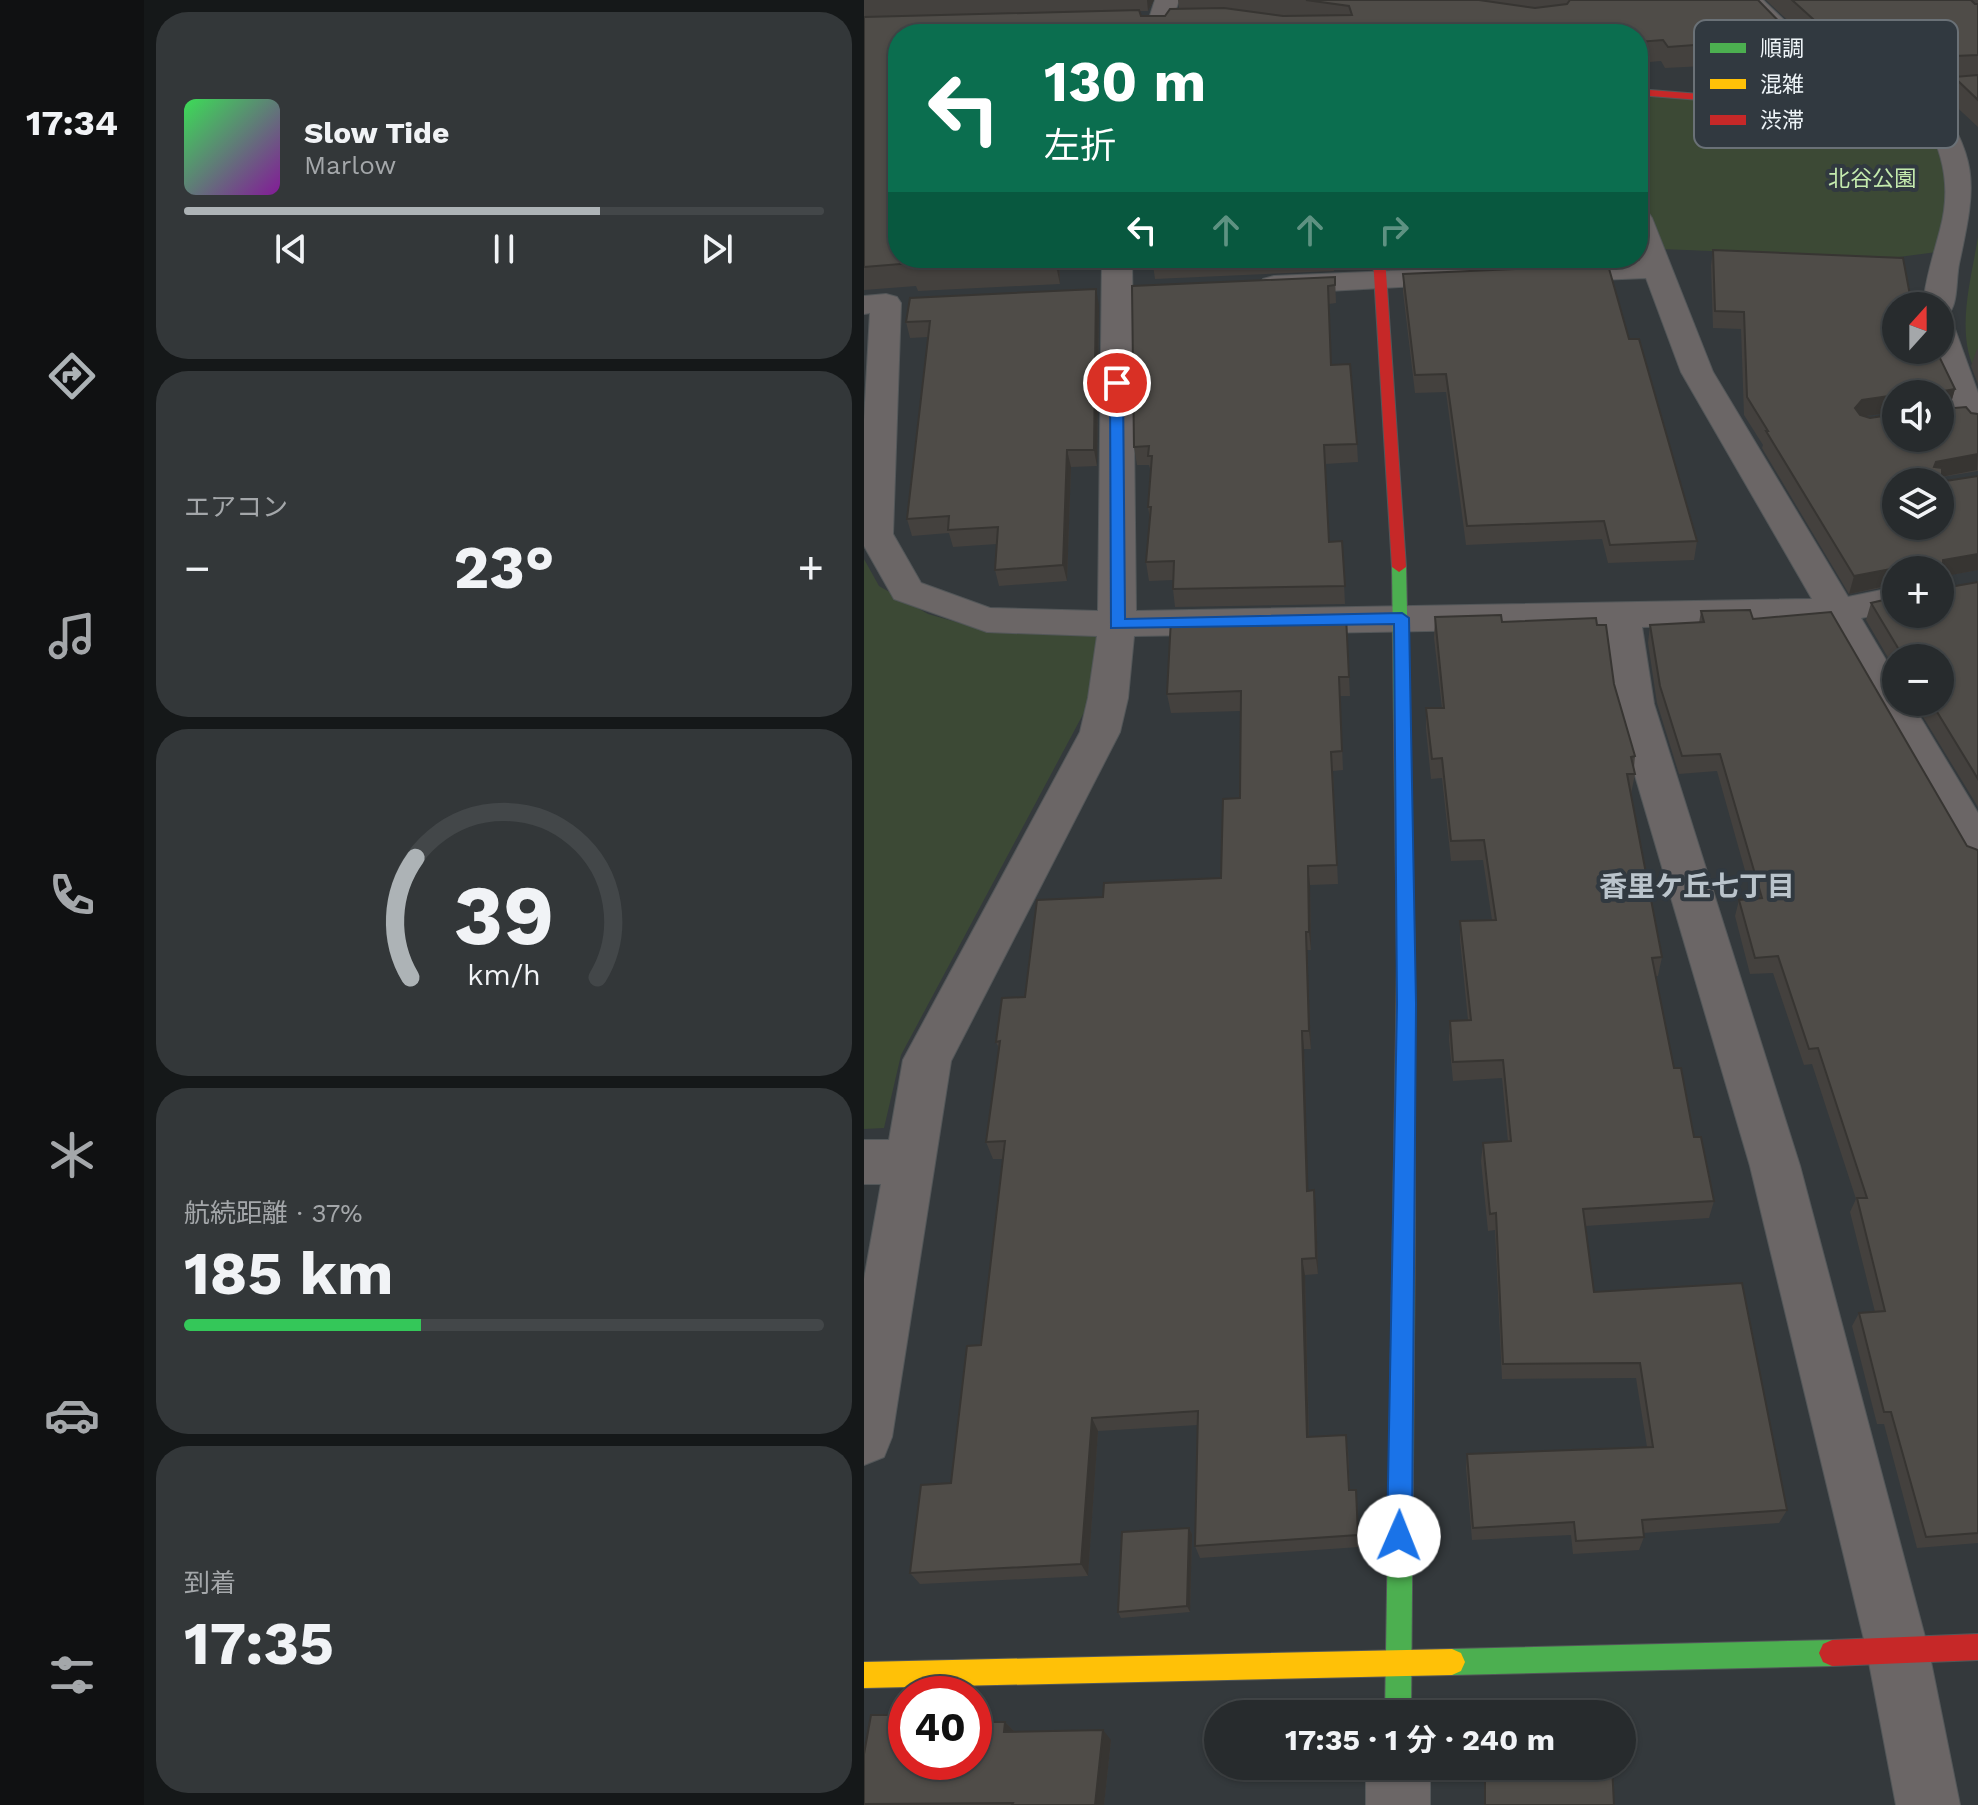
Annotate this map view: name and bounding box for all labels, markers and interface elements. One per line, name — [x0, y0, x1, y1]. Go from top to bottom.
legend — [1694, 20, 1958, 148]
text: 順調 — [1760, 36, 1804, 61]
text: 130 m — [1044, 49, 1206, 115]
icon: left — [912, 56, 1016, 160]
text: 混雑 — [1760, 72, 1804, 97]
text: 17:34 — [26, 102, 118, 144]
text: 渋滞 — [1760, 108, 1804, 133]
text: Slow Tide — [304, 115, 449, 150]
text: 左折 — [1044, 125, 1116, 167]
text: Marlow — [304, 150, 396, 180]
park label: 北谷公園 — [1828, 166, 1916, 191]
icon: left — [1120, 208, 1164, 252]
icon: ahead — [1204, 208, 1248, 252]
icon: ahead — [1288, 208, 1332, 252]
icon: right — [1372, 208, 1416, 252]
icon: previous — [269, 227, 313, 271]
icon: pause — [482, 227, 526, 271]
icon: next — [695, 227, 739, 271]
north arrow — [1882, 292, 1954, 364]
map controls — [1882, 292, 1954, 716]
icon: directions — [44, 348, 100, 404]
pin — [1083, 349, 1151, 417]
icon: arrive — [1095, 361, 1139, 405]
button: sound — [1882, 380, 1954, 452]
button: layers — [1882, 468, 1954, 540]
text: エアコン — [184, 492, 288, 522]
text: 23° — [453, 532, 555, 603]
text: − — [184, 542, 211, 594]
text: + — [797, 542, 824, 594]
button: + — [1882, 556, 1954, 628]
icon: music — [44, 608, 100, 664]
button: − — [1882, 644, 1954, 716]
icon: phone — [44, 867, 100, 923]
text: 39 — [454, 867, 554, 964]
district label: 香里ケ丘七丁目 — [1599, 870, 1795, 903]
text: km/h — [467, 959, 541, 993]
icon: climate — [44, 1127, 100, 1183]
text: 航続距離 · 37% — [184, 1198, 363, 1228]
text: 185 km — [184, 1238, 393, 1309]
icon: car — [44, 1387, 100, 1443]
position arrow — [1357, 1494, 1441, 1578]
text: 到着 — [184, 1568, 236, 1598]
text: 17:35 — [184, 1608, 334, 1679]
icon: filters — [44, 1647, 100, 1703]
speed limit sign: 40 — [888, 1676, 992, 1780]
text: 17:35 · 1 分 · 240 m — [1285, 1722, 1555, 1757]

